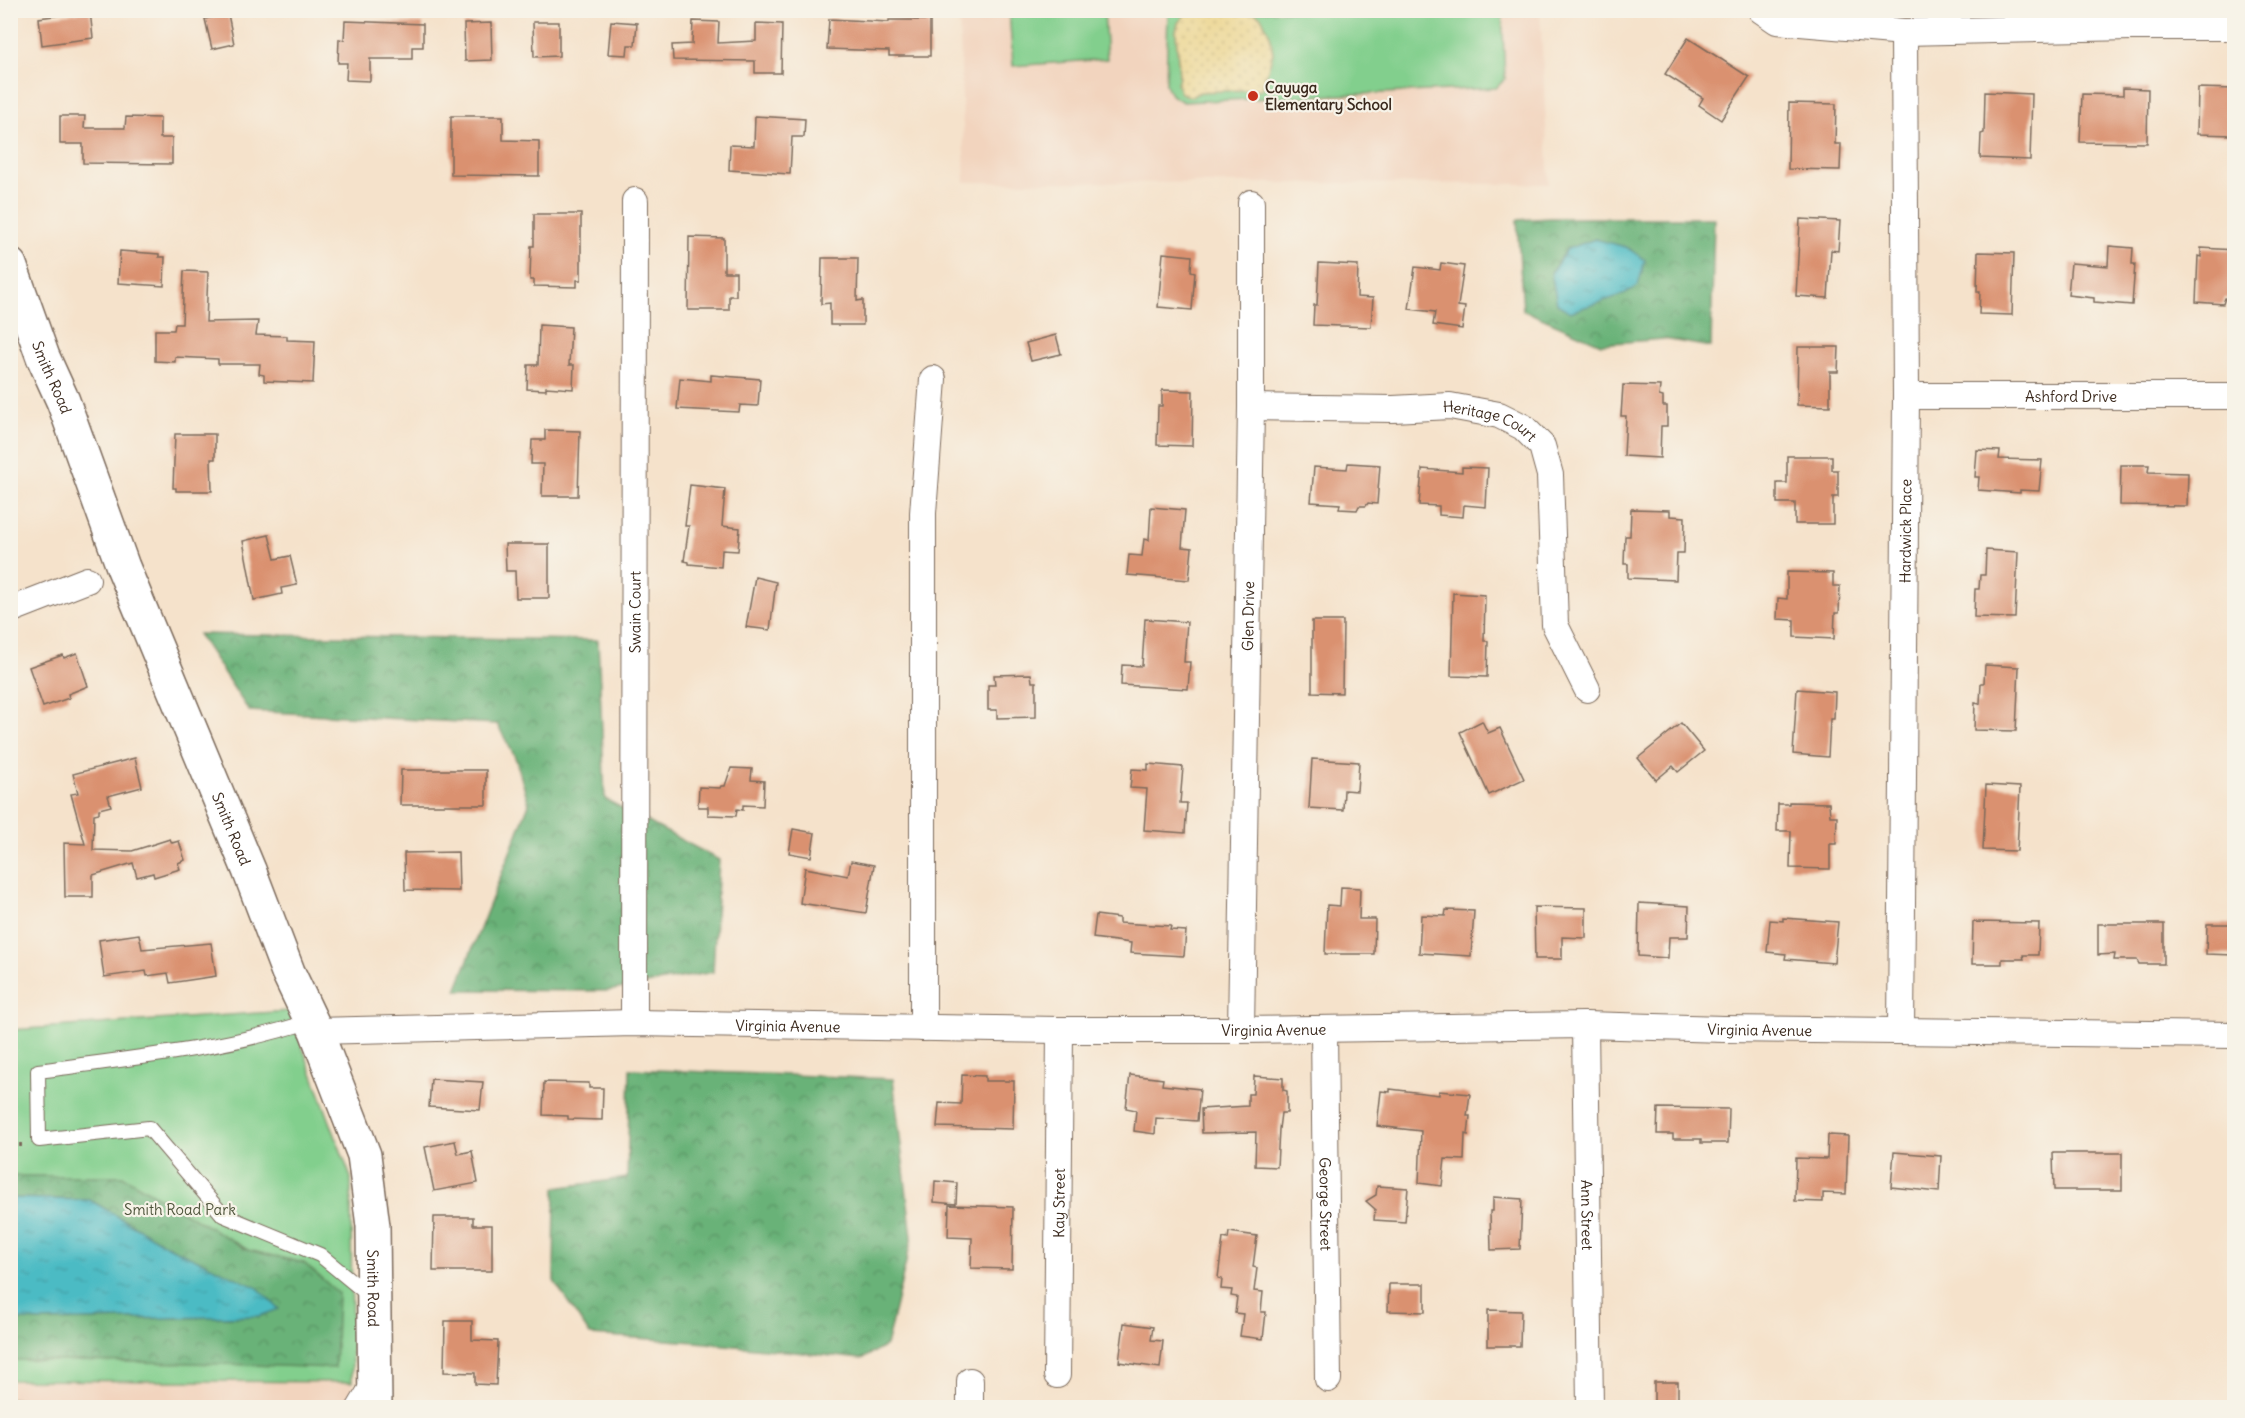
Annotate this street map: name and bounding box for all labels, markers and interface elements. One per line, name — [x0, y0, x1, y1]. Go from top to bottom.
place label: Cayuga Elementary School — [1265, 78, 1392, 115]
marker: Cayuga Elementary School — [1246, 89, 1260, 103]
street label: Smith Road — [29, 338, 76, 416]
street label: Ashford Drive — [2025, 387, 2117, 406]
street label: Heritage Court — [1442, 396, 1541, 445]
street label: Hardwick Place — [1895, 479, 1915, 583]
street label: Swain Court — [625, 571, 644, 653]
street label: Glen Drive — [1238, 581, 1258, 651]
street label: Smith Road — [208, 789, 256, 868]
street label: Virginia Avenue — [735, 1015, 841, 1036]
street label: Virginia Avenue — [1221, 1019, 1326, 1040]
street label: Virginia Avenue — [1707, 1019, 1812, 1040]
street label: George Street — [1316, 1157, 1336, 1251]
street label: Kay Street — [1049, 1168, 1068, 1238]
street label: Ann Street — [1578, 1180, 1597, 1250]
park label: Smith Road Park — [124, 1200, 236, 1219]
street label: Smith Road — [364, 1249, 384, 1327]

